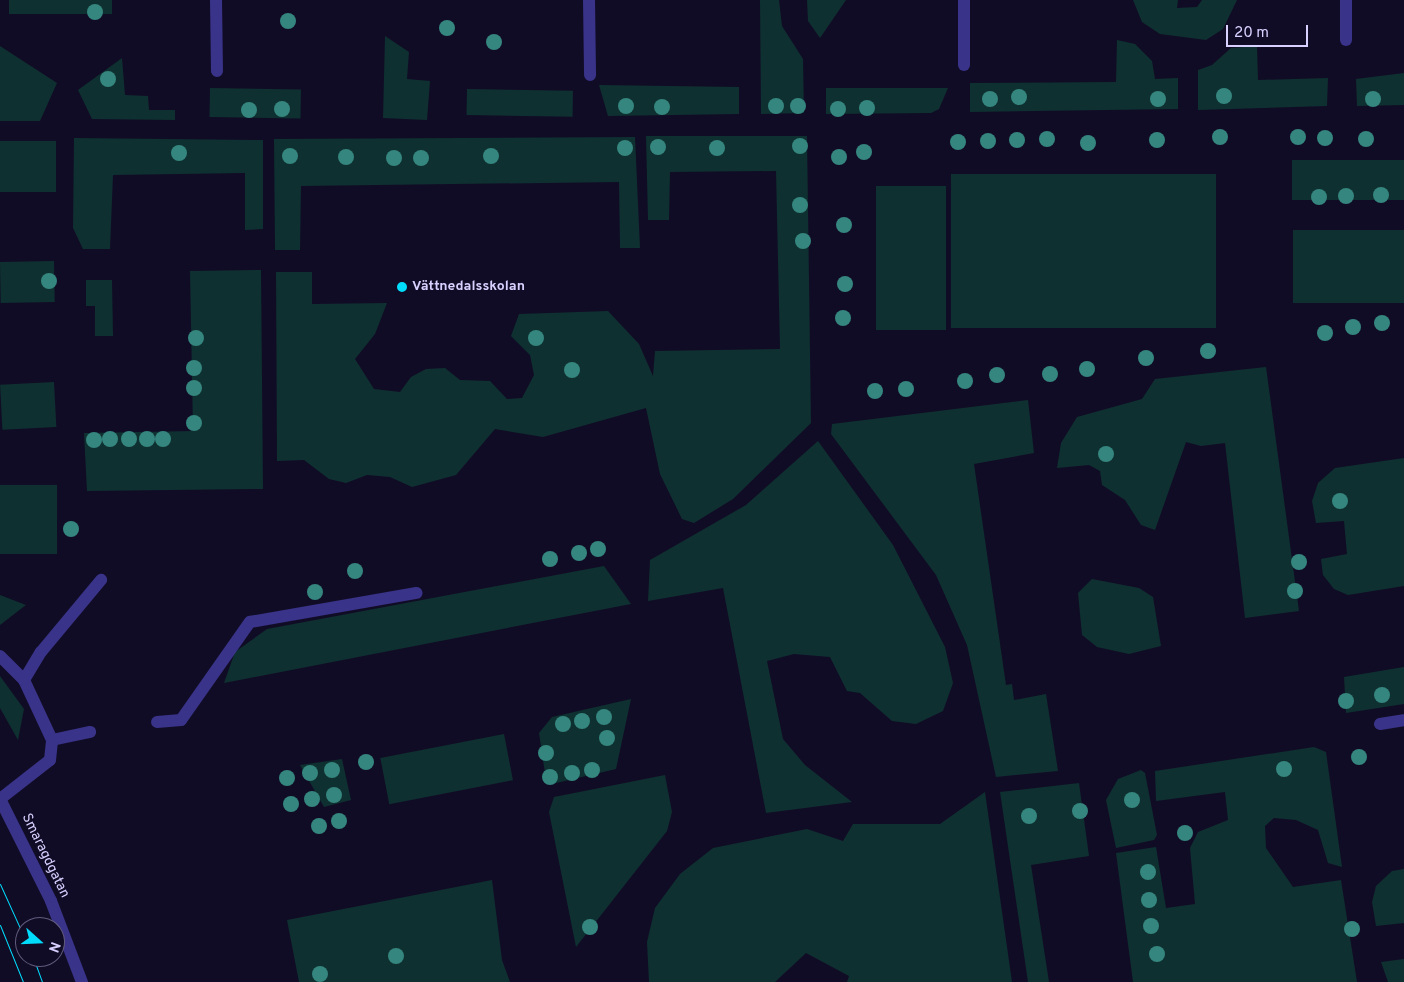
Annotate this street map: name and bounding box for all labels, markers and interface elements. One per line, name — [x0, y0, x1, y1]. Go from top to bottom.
scale bar — [1229, 15, 1312, 47]
text: 20 m — [1234, 24, 1269, 43]
place label: Vättnedalsskolan — [412, 279, 525, 295]
marker: Vättnedalsskolan — [396, 281, 408, 293]
street label: Smaragdgatan — [17, 811, 73, 901]
north arrow — [15, 917, 65, 967]
text: N — [44, 939, 63, 955]

